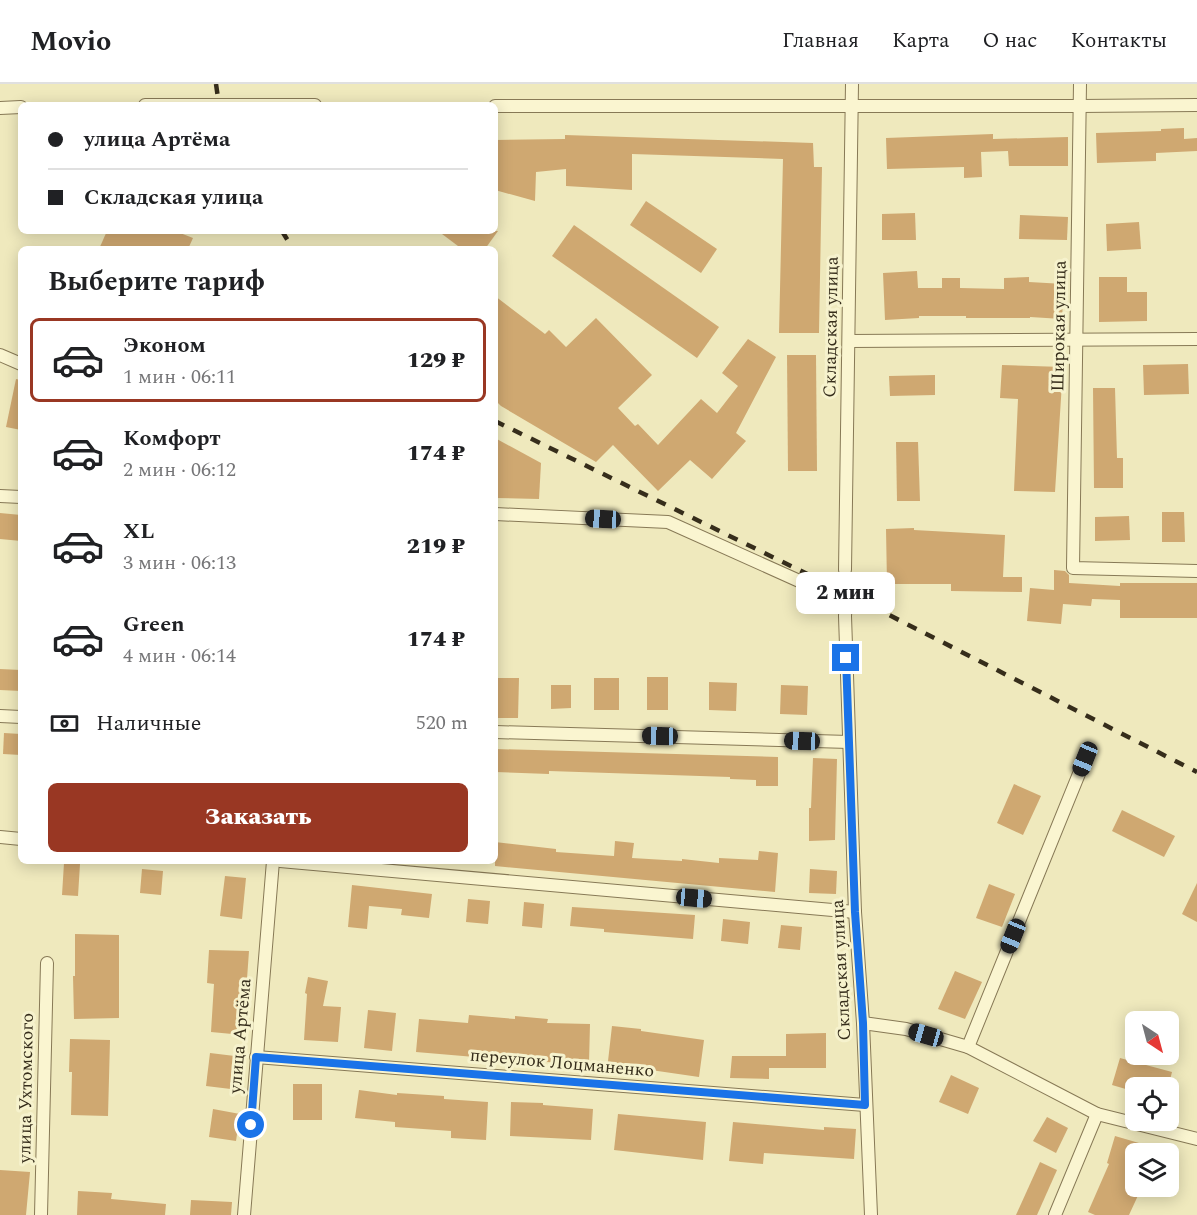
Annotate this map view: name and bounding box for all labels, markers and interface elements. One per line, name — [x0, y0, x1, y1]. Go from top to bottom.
text: Movio — [30, 20, 111, 63]
text: Главная — [782, 25, 859, 57]
text: Карта — [892, 25, 949, 57]
text: О нас — [982, 25, 1037, 57]
text: Контакты — [1070, 25, 1167, 57]
text: улица Артёма — [84, 123, 230, 156]
text: Складская улица — [84, 181, 263, 214]
street label: Складская улица — [816, 256, 846, 398]
street label: Широкая улица — [1044, 260, 1074, 392]
text: Выберите тариф — [48, 261, 265, 303]
text: Эконом — [123, 329, 206, 362]
icon: car — [51, 333, 105, 387]
text: 129 ₽ — [407, 344, 465, 377]
text: 1 мин · 06:11 — [123, 362, 236, 392]
text: Комфорт — [123, 422, 221, 455]
icon: car — [51, 426, 105, 480]
text: 174 ₽ — [407, 437, 465, 470]
text: 2 мин · 06:12 — [123, 455, 236, 485]
car — [585, 509, 621, 529]
text: XL — [123, 515, 154, 548]
icon: car — [51, 519, 105, 573]
text: 219 ₽ — [407, 530, 465, 563]
text: 3 мин · 06:13 — [123, 548, 236, 578]
callout: 2 мин — [796, 571, 896, 613]
text: 2 мин — [816, 578, 875, 608]
text: Green — [123, 608, 185, 641]
icon: car — [51, 612, 105, 666]
text: 174 ₽ — [407, 623, 465, 656]
text: 4 мин · 06:14 — [123, 641, 236, 671]
route end — [832, 644, 859, 671]
icon: cash — [48, 707, 81, 740]
text: Наличные — [96, 707, 201, 740]
text: 520 m — [416, 708, 468, 738]
car — [642, 727, 678, 745]
car — [784, 731, 820, 751]
car — [1070, 739, 1100, 779]
button: Заказать — [48, 783, 468, 852]
car — [675, 887, 713, 909]
street label: Складская улица — [824, 899, 858, 1041]
car — [998, 916, 1028, 956]
street label: улица Артёма — [221, 977, 259, 1096]
north arrow — [1125, 1011, 1179, 1065]
map controls — [1125, 1011, 1179, 1197]
street label: улица Ухтомского — [11, 1013, 41, 1164]
car — [906, 1021, 946, 1049]
street label: переулок Лоцманенко — [469, 1041, 655, 1085]
button: locate — [1125, 1077, 1179, 1131]
route start — [237, 1111, 264, 1138]
button: layers — [1125, 1143, 1179, 1197]

